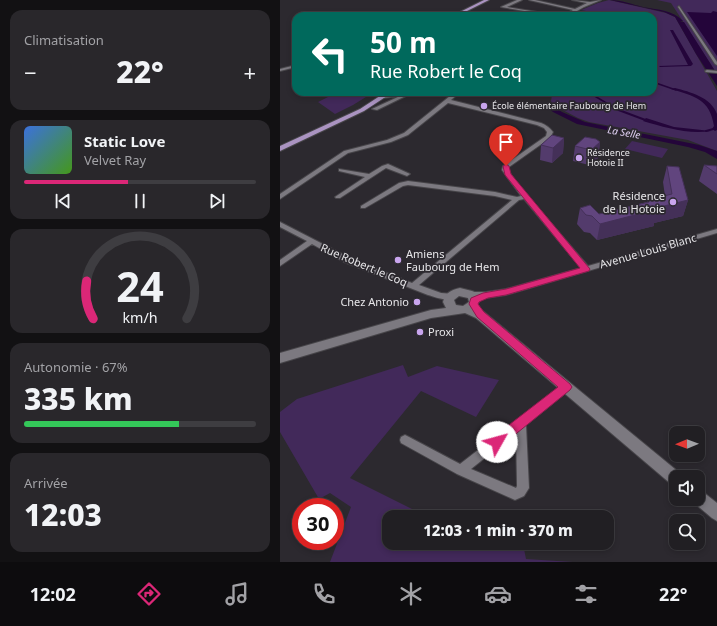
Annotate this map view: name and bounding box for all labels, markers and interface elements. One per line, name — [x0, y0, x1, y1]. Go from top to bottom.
text: 50 m — [370, 23, 437, 61]
icon: left — [304, 28, 356, 80]
text: Climatisation — [24, 31, 104, 49]
text: 22° — [116, 51, 164, 92]
text: − — [24, 57, 37, 87]
text: + — [243, 57, 256, 87]
text: Rue Robert le Coq — [370, 59, 522, 83]
place label: École élémentaire Faubourg de Hem — [492, 99, 646, 112]
marker: École élémentaire Faubourg de Hem — [479, 101, 489, 111]
water label: La Selle — [606, 122, 642, 142]
pin — [489, 125, 523, 166]
text: Static Love — [84, 131, 165, 151]
icon: arrive — [495, 131, 517, 153]
place label: Résidence Hotoie II — [587, 146, 630, 169]
text: Velvet Ray — [84, 151, 146, 169]
marker: Résidence Hotoie II — [574, 153, 584, 163]
place label: Résidence de la Hotoie — [603, 188, 665, 216]
icon: previous — [52, 190, 74, 212]
icon: pause — [129, 190, 151, 212]
icon: next — [206, 190, 228, 212]
marker: Résidence de la Hotoie — [668, 197, 678, 207]
street label: Avenue Louis Blanc — [598, 230, 698, 271]
street label: Rue Robert le Coq — [319, 240, 410, 290]
place label: Amiens Faubourg de Hem — [406, 246, 499, 274]
marker: Amiens Faubourg de Hem — [393, 255, 403, 265]
text: 24 — [116, 258, 164, 314]
place label: Chez Antonio — [340, 294, 409, 309]
marker: Chez Antonio — [412, 297, 422, 307]
text: km/h — [122, 308, 158, 327]
place label: Proxi — [428, 324, 454, 339]
marker: Proxi — [415, 327, 425, 337]
text: Autonomie · 67% — [24, 358, 128, 376]
text: 335 km — [24, 378, 133, 419]
position arrow — [476, 421, 518, 463]
north arrow — [669, 426, 705, 462]
map controls — [669, 426, 705, 550]
button: sound — [669, 470, 705, 506]
text: Arrivée — [24, 474, 68, 492]
text: 12:03 — [24, 494, 102, 535]
speed limit sign: 30 — [292, 498, 344, 550]
button: search — [669, 514, 705, 550]
text: 12:03 · 1 min · 370 m — [423, 520, 573, 540]
icon: directions — [135, 580, 163, 608]
icon: music — [223, 580, 251, 608]
icon: phone — [310, 580, 338, 608]
icon: climate — [397, 580, 425, 608]
icon: car — [484, 580, 512, 608]
icon: filters — [572, 580, 600, 608]
text: 12:02 — [30, 582, 76, 606]
text: 22° — [659, 582, 687, 606]

